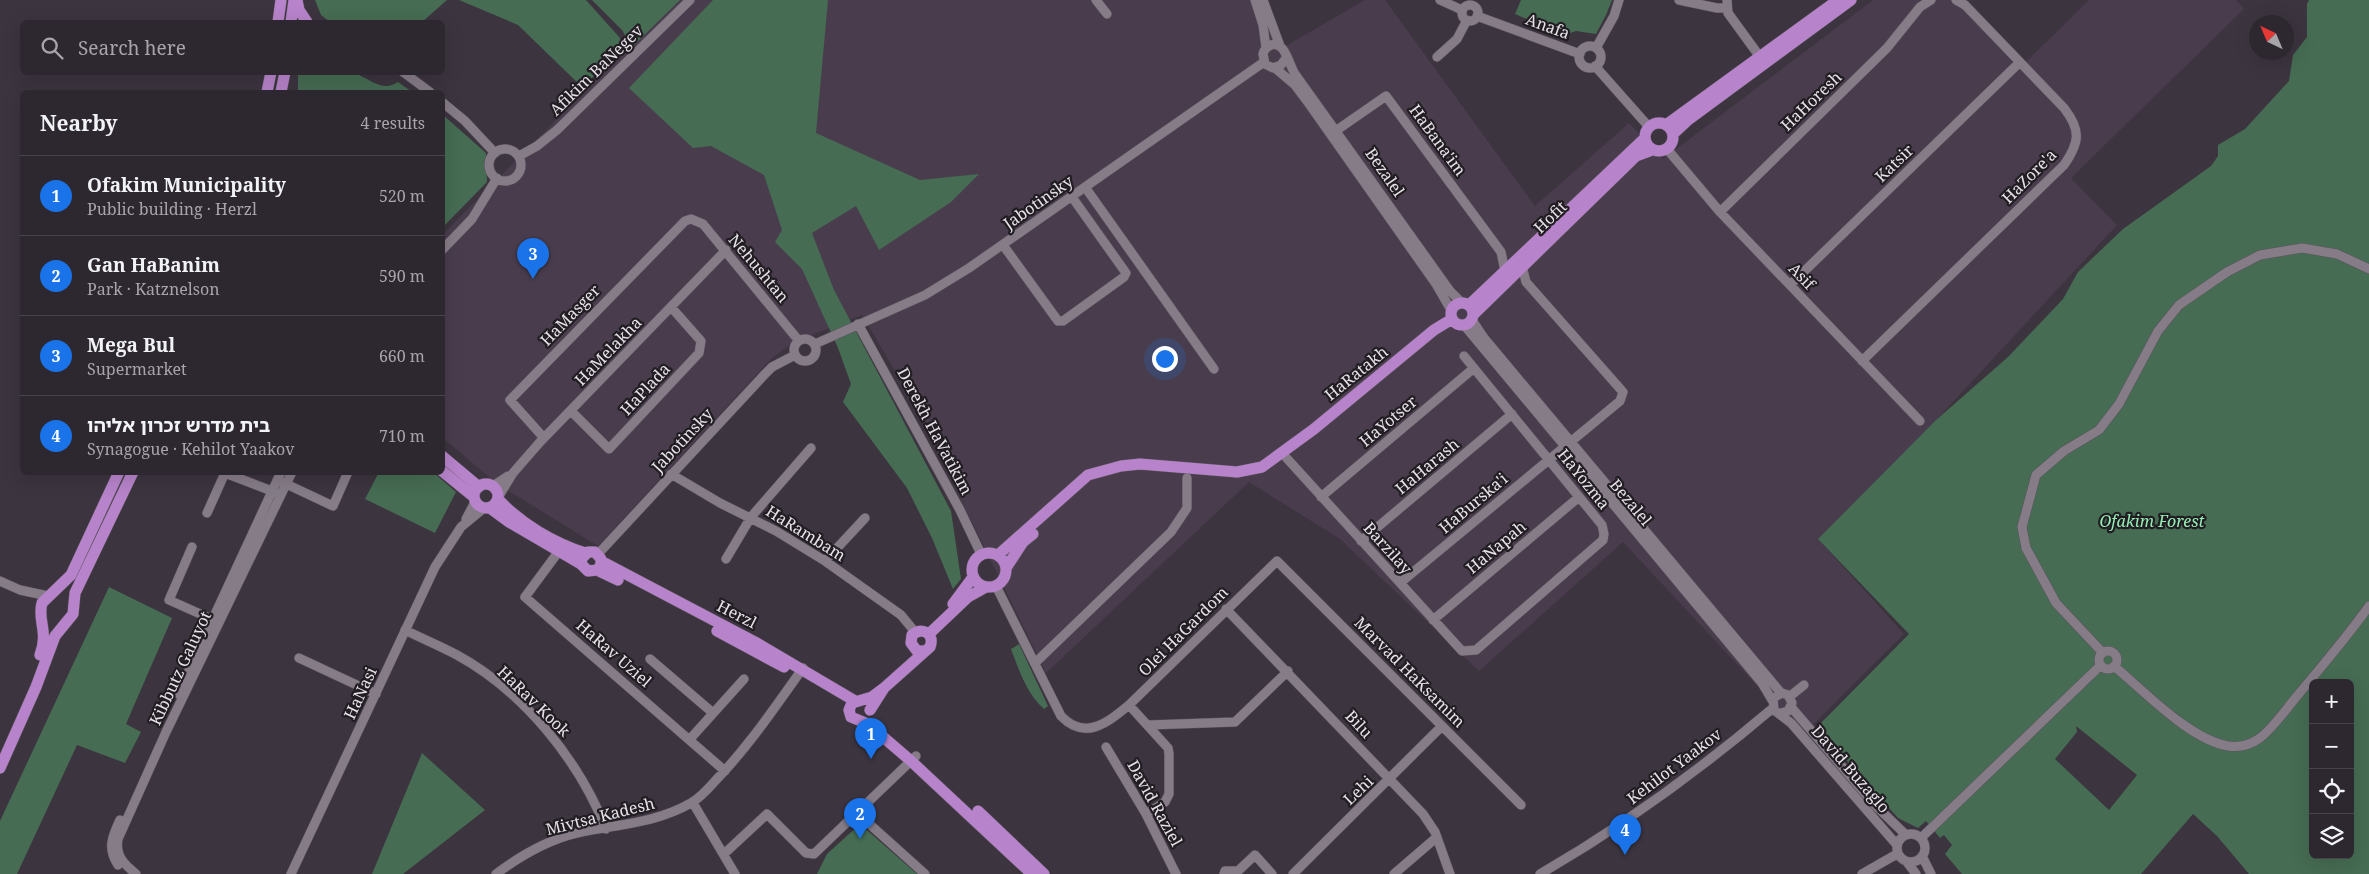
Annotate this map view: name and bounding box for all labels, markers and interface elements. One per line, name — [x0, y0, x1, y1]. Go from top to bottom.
street label: Anafa — [1523, 8, 1573, 44]
north arrow — [2249, 15, 2294, 60]
street label: Afikim BaNegev — [544, 19, 648, 120]
search box — [20, 20, 445, 75]
icon: search — [38, 34, 66, 62]
text: Search here — [78, 35, 186, 61]
street label: HaHoresh — [1776, 66, 1846, 136]
street label: HaBana'im — [1405, 100, 1471, 180]
text: Nearby — [40, 109, 118, 137]
text: 4 results — [361, 112, 425, 134]
street label: Katsir — [1870, 139, 1918, 187]
street label: Bezalel — [1360, 143, 1410, 201]
street label: HaZore'a — [1997, 144, 2061, 208]
street label: Jabotinsky — [998, 169, 1078, 235]
text: Ofakim Municipality — [87, 172, 286, 198]
text: 1 — [51, 185, 61, 207]
text: 520 m — [379, 185, 425, 207]
street label: Hofit — [1529, 196, 1572, 238]
text: Public building · Herzl — [87, 198, 257, 220]
street label: Nehushtan — [724, 229, 794, 307]
pin: 3 — [517, 238, 549, 279]
text: Gan HaBanim — [87, 252, 220, 278]
street label: Asif — [1784, 258, 1822, 296]
text: 2 — [51, 265, 61, 287]
text: 590 m — [379, 265, 425, 287]
text: Park · Katznelson — [87, 278, 220, 300]
street label: HaMasger — [535, 279, 605, 351]
street label: HaMelakha — [570, 312, 646, 390]
text: Mega Bul — [87, 332, 175, 358]
street label: HaRatakh — [1320, 341, 1392, 405]
text: 3 — [51, 345, 61, 367]
text: 660 m — [379, 345, 425, 367]
your location — [1152, 346, 1178, 372]
text: Supermarket — [87, 358, 187, 380]
street label: HaPlada — [615, 358, 675, 420]
street label: Derekh HaVatikim — [892, 364, 978, 498]
street label: HaYotser — [1355, 390, 1422, 452]
street label: Jabotinsky — [646, 402, 718, 478]
text: בית מדרש זכרון אליהו — [87, 412, 270, 438]
text: 4 — [51, 425, 61, 447]
text: 710 m — [379, 425, 425, 447]
street label: HaHarash — [1390, 433, 1464, 499]
text: Synagogue · Kehilot Yaakov — [87, 438, 295, 460]
street label: HaYozma — [1553, 444, 1615, 514]
street label: HaBurska'i — [1434, 468, 1512, 538]
street label: Bezalel — [1605, 474, 1657, 530]
street label: HaRambam — [762, 500, 850, 566]
park label: Ofakim Forest — [2099, 510, 2205, 532]
street label: HaNapah — [1461, 515, 1531, 579]
street label: Barzilay — [1359, 517, 1418, 579]
street label: Olei HaGardom — [1133, 581, 1233, 681]
street label: Herzl — [713, 595, 761, 633]
street label: Kibbutz Galuyot — [144, 607, 216, 729]
street label: Marvad HaKsamim — [1350, 612, 1470, 732]
street label: HaRav Uziel — [572, 614, 656, 692]
street label: HaRav Kook — [493, 661, 576, 742]
street label: HaNasi — [338, 663, 382, 723]
map controls — [2309, 679, 2354, 859]
button: + — [2309, 679, 2354, 724]
street label: Bilu — [1340, 705, 1378, 743]
pin: 1 — [855, 718, 887, 759]
street label: David Buzaglo — [1807, 720, 1895, 818]
street label: Kehilot Yaakov — [1622, 723, 1726, 809]
button: − — [2309, 724, 2354, 769]
street label: David Raziel — [1122, 756, 1188, 850]
button: locate — [2309, 769, 2354, 814]
street label: Lehi — [1338, 770, 1378, 810]
street label: Mivtsa Kadesh — [543, 792, 657, 840]
pin: 2 — [844, 798, 876, 839]
pin: 4 — [1609, 814, 1641, 855]
button: layers — [2309, 814, 2354, 859]

